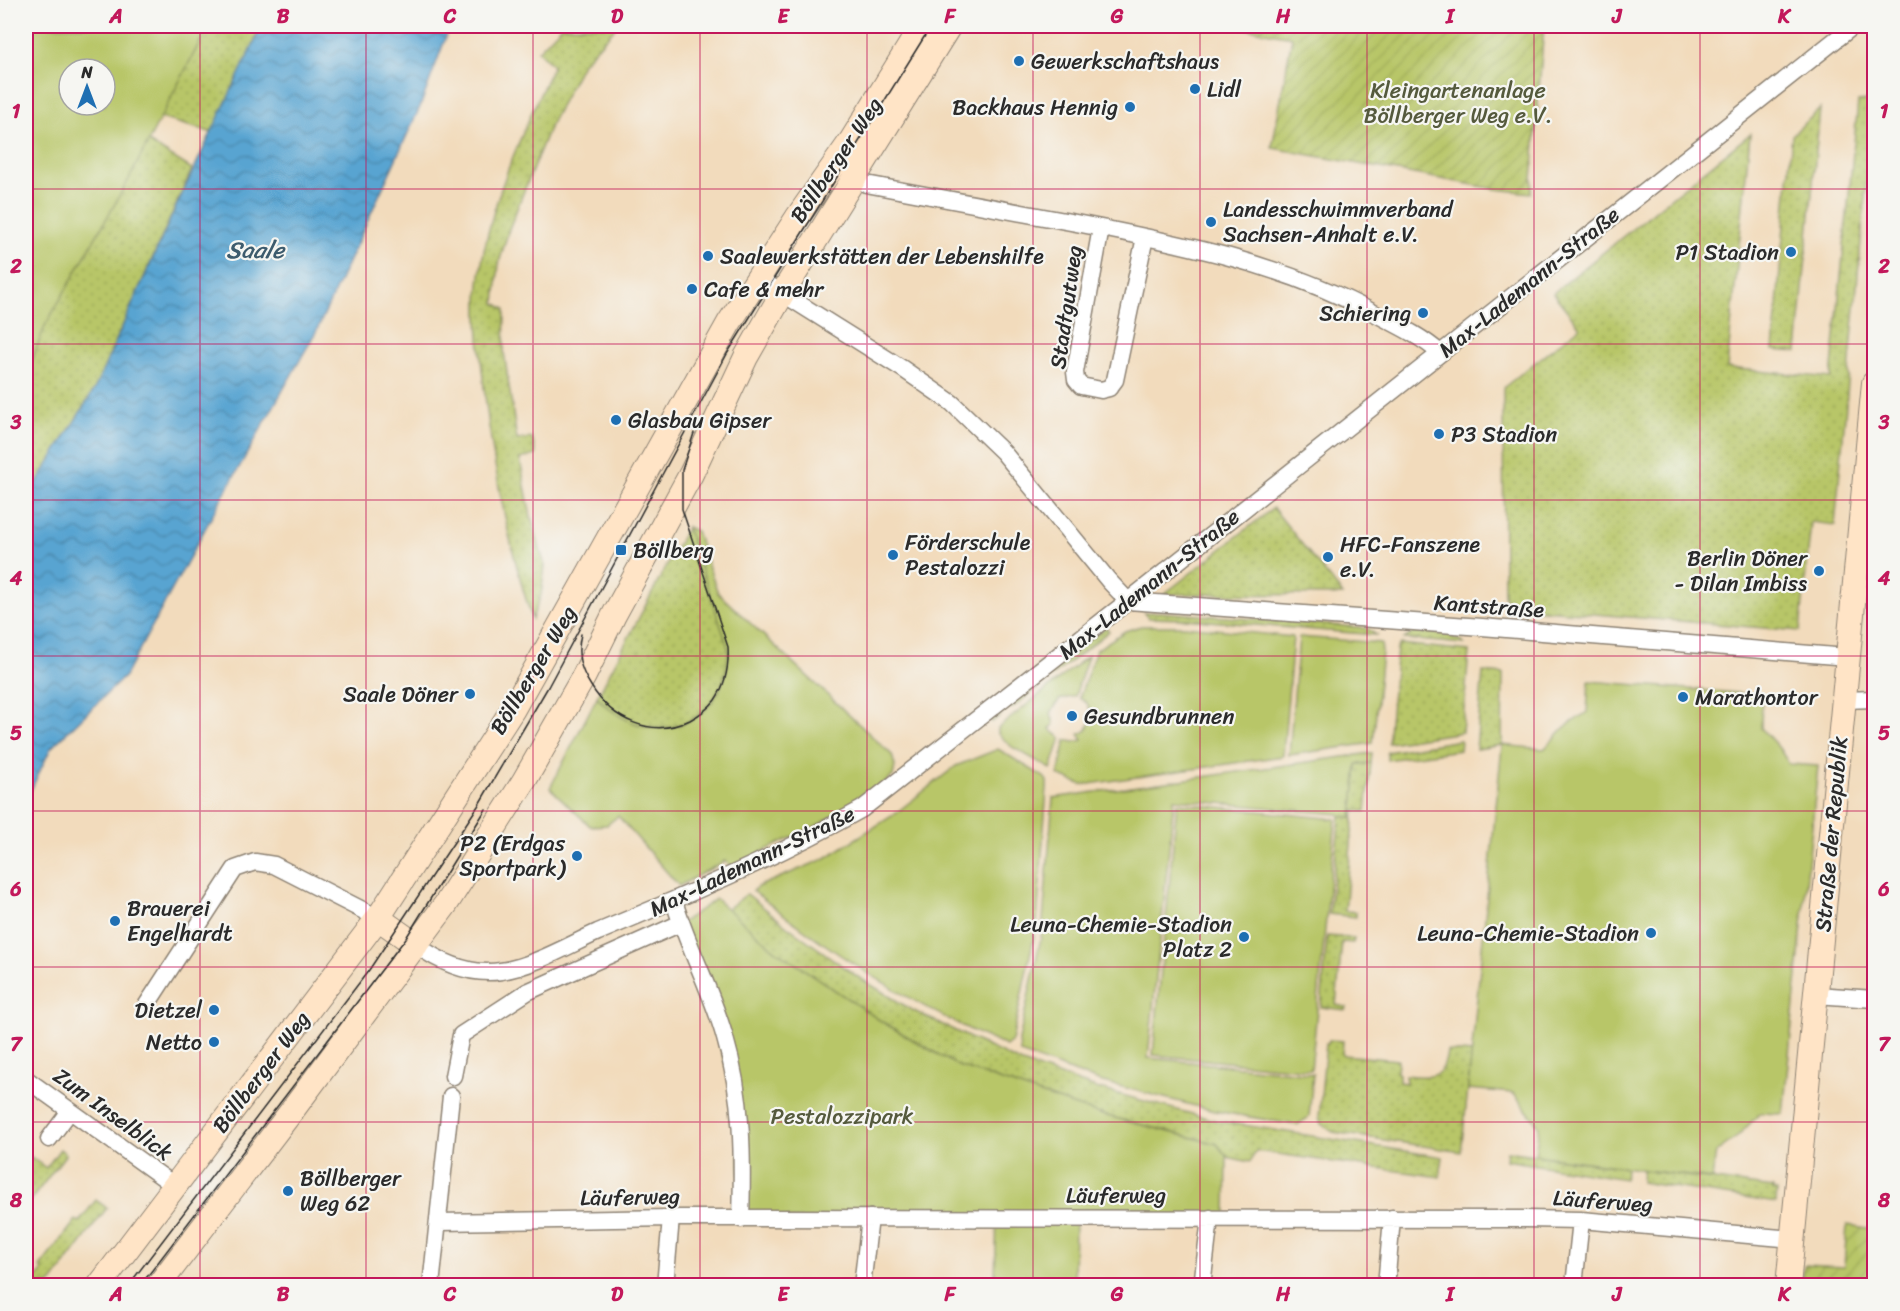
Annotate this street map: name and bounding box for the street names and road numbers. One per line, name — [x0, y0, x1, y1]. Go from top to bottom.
street label: Böllberger Weg — [779, 89, 893, 231]
street label: Max-Lademann-Straße — [1429, 196, 1629, 368]
street label: Stadtgutweg — [1038, 243, 1094, 371]
street label: Max-Lademann-Straße — [1049, 498, 1249, 670]
street label: Kantstraße — [1433, 583, 1546, 629]
street label: Böllberger Weg — [479, 598, 587, 742]
street label: Straße der Republik — [1803, 734, 1859, 934]
street label: Max-Lademann-Straße — [642, 794, 862, 928]
street label: Böllberger Weg — [202, 1002, 320, 1142]
street label: Zum Inselblick — [45, 1057, 181, 1171]
street label: Läuferweg — [1066, 1176, 1166, 1215]
street label: Läuferweg — [580, 1177, 680, 1217]
street label: Läuferweg — [1552, 1178, 1654, 1224]

